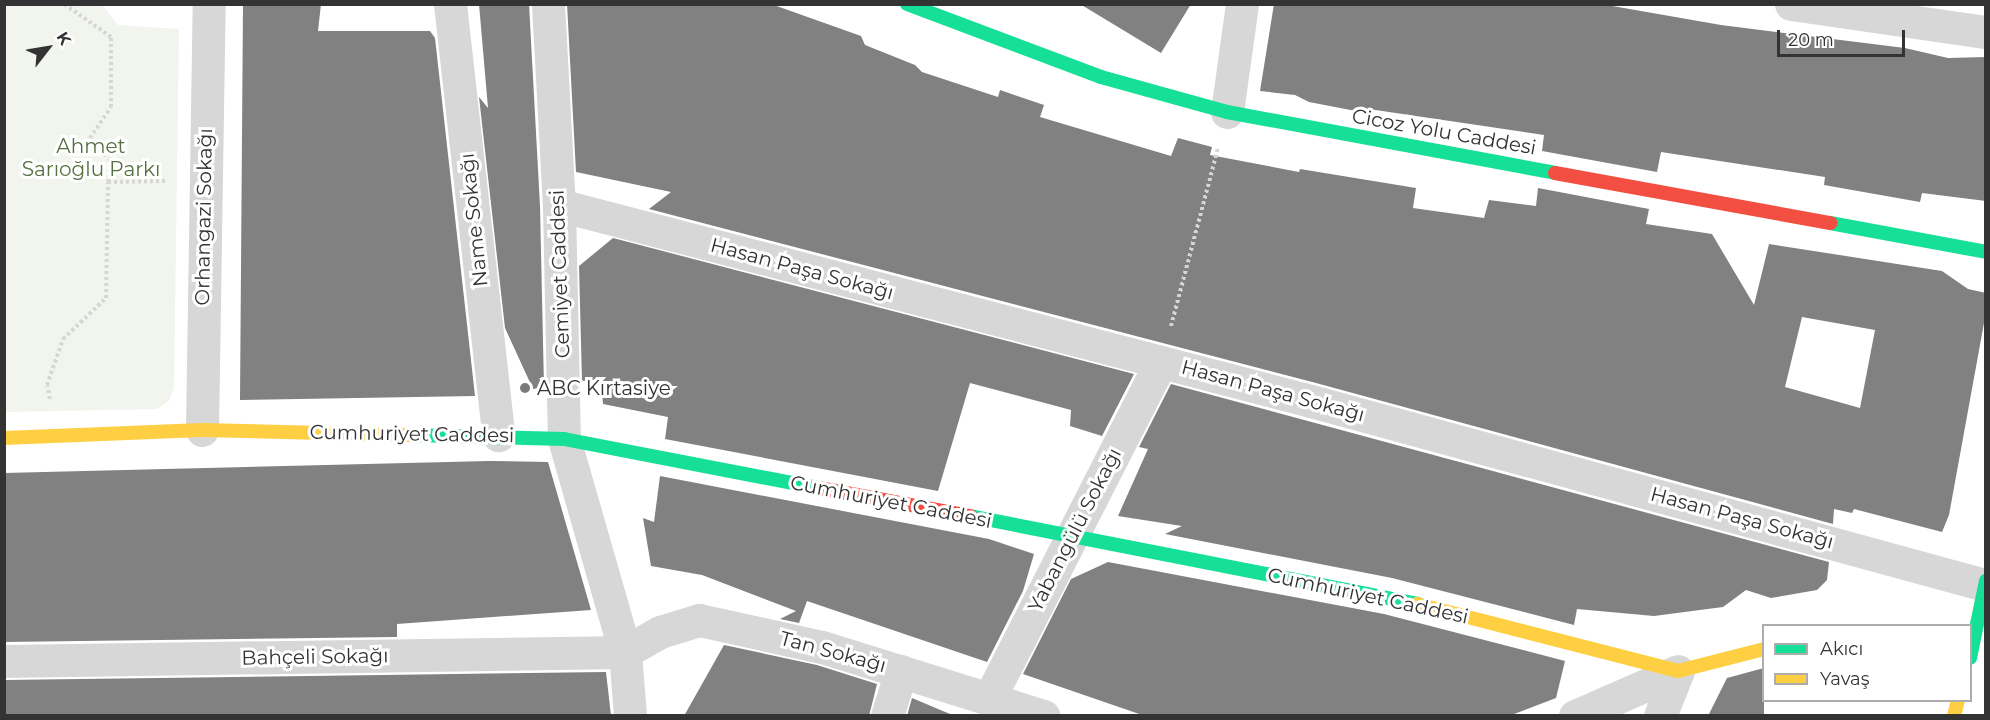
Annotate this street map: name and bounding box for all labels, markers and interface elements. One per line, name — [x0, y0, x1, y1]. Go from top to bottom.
north arrow — [18, 18, 78, 78]
scale bar — [1780, 18, 1908, 56]
text: K — [53, 29, 75, 48]
text: 20 m — [1788, 29, 1834, 51]
street label: Cicoz Yolu Caddesi — [1350, 104, 1538, 160]
street label: Orhangazi Sokağı — [190, 128, 218, 306]
park label: Ahmet Sarıoğlu Parkı — [22, 135, 160, 182]
street label: Name Sokağı — [455, 152, 493, 288]
street label: Cemiyet Caddesi — [545, 189, 575, 359]
street label: Hasan Paşa Sokağı — [708, 233, 896, 305]
street label: Hasan Paşa Sokağı — [1179, 355, 1367, 427]
place label: ABC Kırtasiye — [537, 376, 671, 400]
marker: ABC Kırtasiye — [518, 381, 532, 395]
street label: Cumhuriyet Caddesi — [309, 420, 515, 448]
street label: Yabangülü Sokağı — [1023, 444, 1127, 616]
street label: Cumhuriyet Caddesi — [788, 471, 994, 533]
street label: Hasan Paşa Sokağı — [1648, 482, 1836, 554]
street label: Cumhuriyet Caddesi — [1265, 563, 1471, 629]
legend — [1762, 624, 1972, 702]
street label: Tan Sokağı — [777, 626, 889, 678]
text: Akıcı — [1820, 638, 1863, 660]
street label: Bahçeli Sokağı — [241, 644, 389, 670]
text: Yavaş — [1820, 668, 1870, 690]

